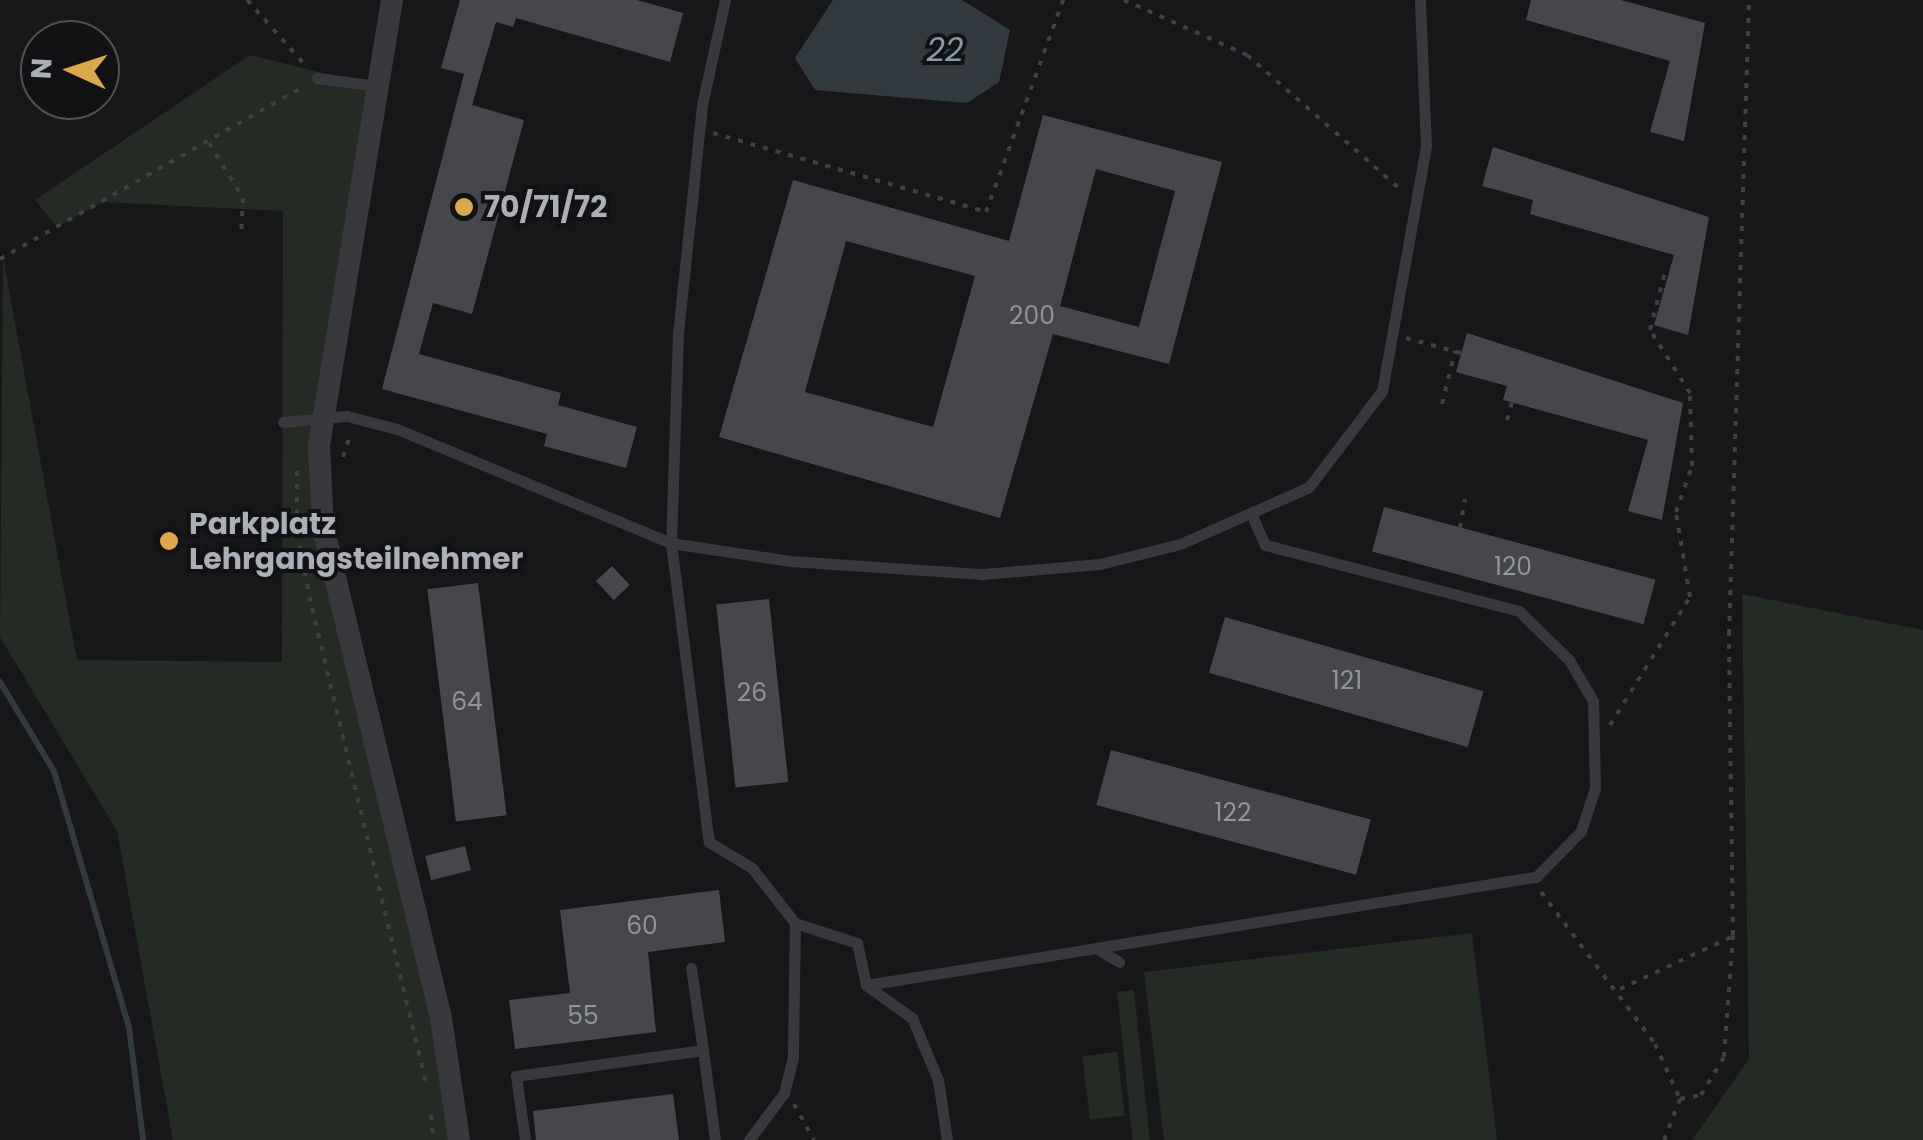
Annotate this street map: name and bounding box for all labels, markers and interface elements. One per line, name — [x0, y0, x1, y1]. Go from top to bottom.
north arrow — [20, 20, 120, 120]
water label: 22 — [927, 31, 963, 69]
text: N — [22, 57, 62, 80]
place label: 70/71/72 — [484, 189, 607, 225]
marker: 70/71/72 — [453, 196, 475, 218]
house number: 200 — [1009, 301, 1055, 331]
place label: Parkplatz Lehrgangsteilnehmer — [189, 506, 523, 576]
marker: Parkplatz Lehrgangsteilnehmer — [158, 530, 180, 552]
house number: 120 — [1494, 552, 1532, 582]
house number: 121 — [1332, 666, 1362, 696]
house number: 26 — [737, 678, 767, 708]
house number: 64 — [451, 687, 483, 717]
house number: 122 — [1215, 798, 1251, 828]
house number: 60 — [626, 911, 658, 941]
house number: 55 — [567, 1001, 599, 1031]

